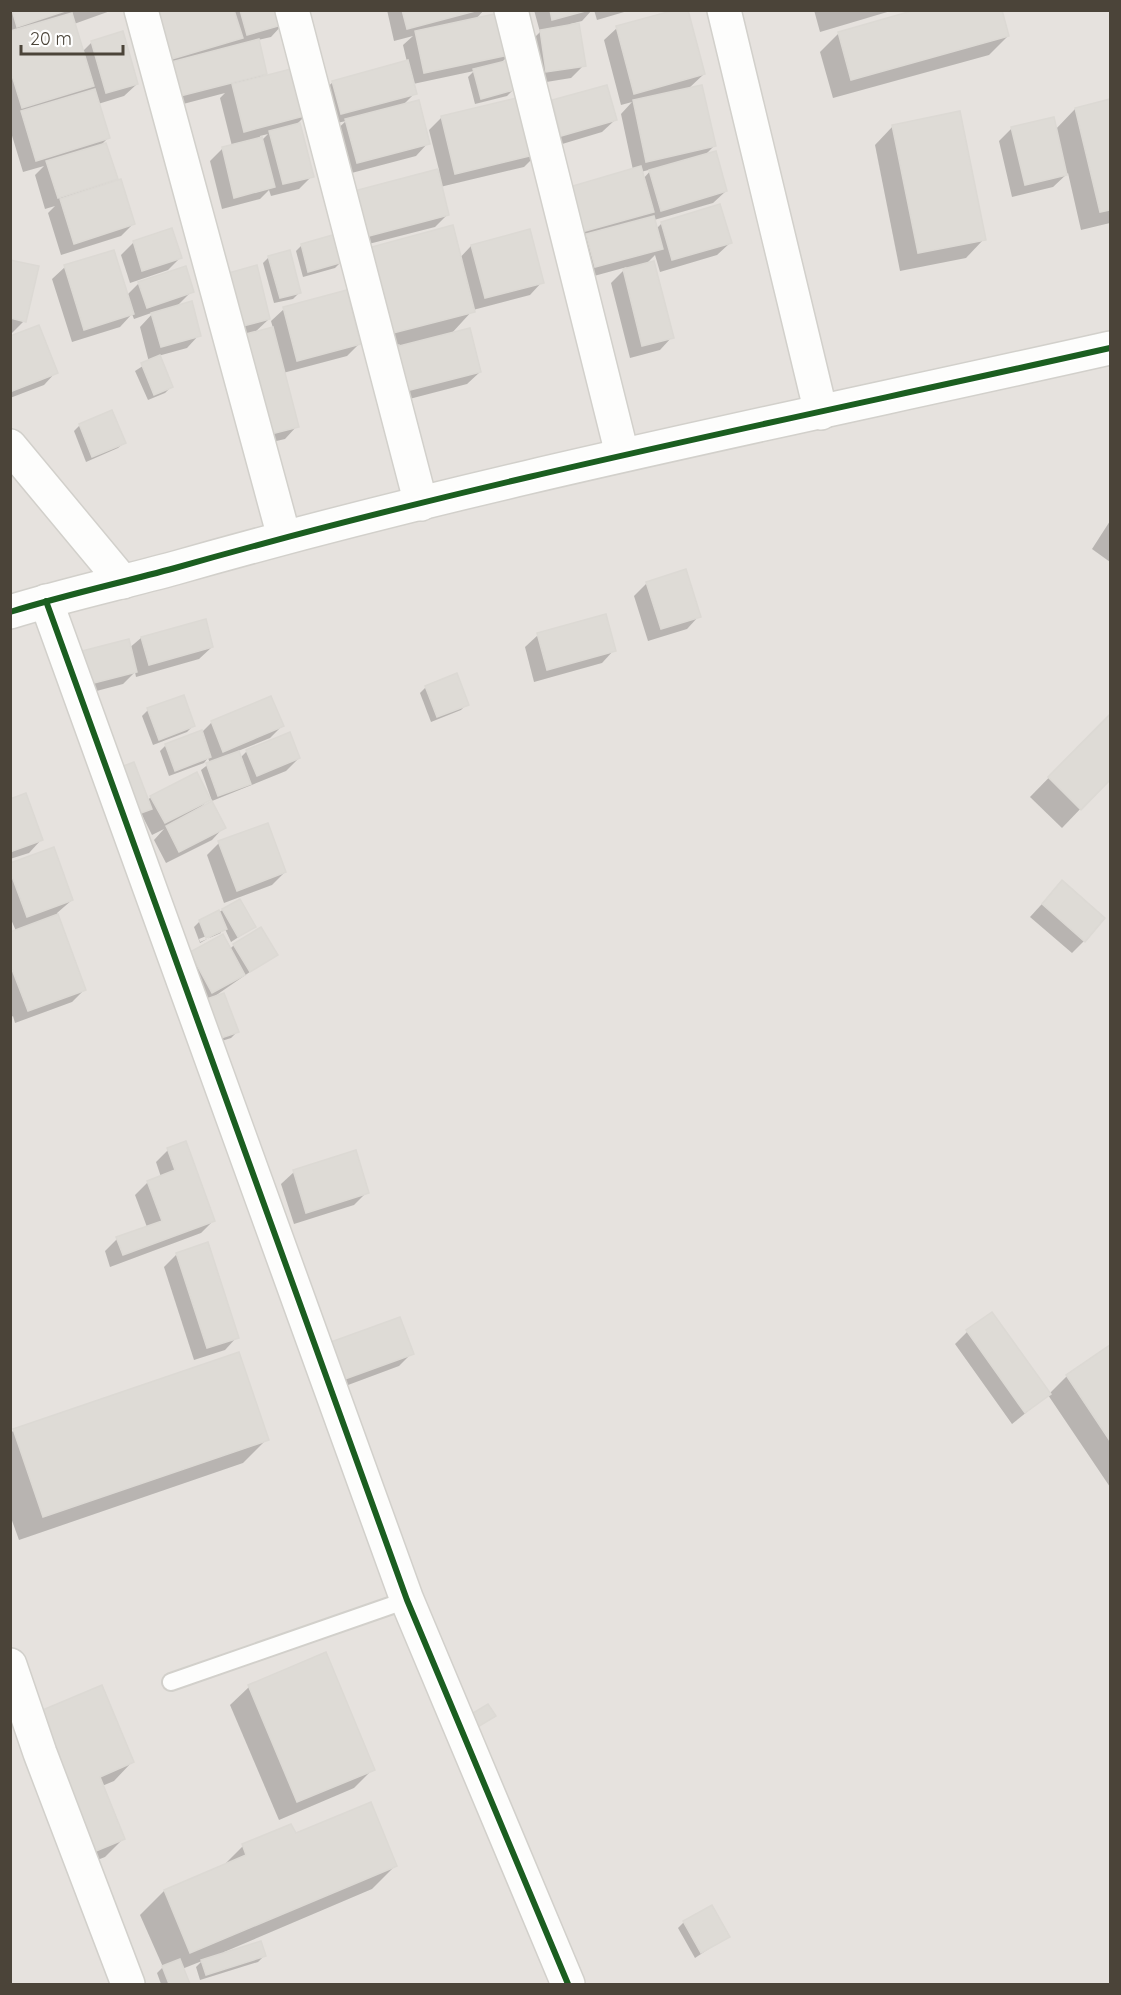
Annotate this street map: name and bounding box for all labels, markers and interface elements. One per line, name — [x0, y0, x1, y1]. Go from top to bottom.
scale bar — [21, 18, 123, 56]
text: 20 m — [30, 27, 72, 50]

